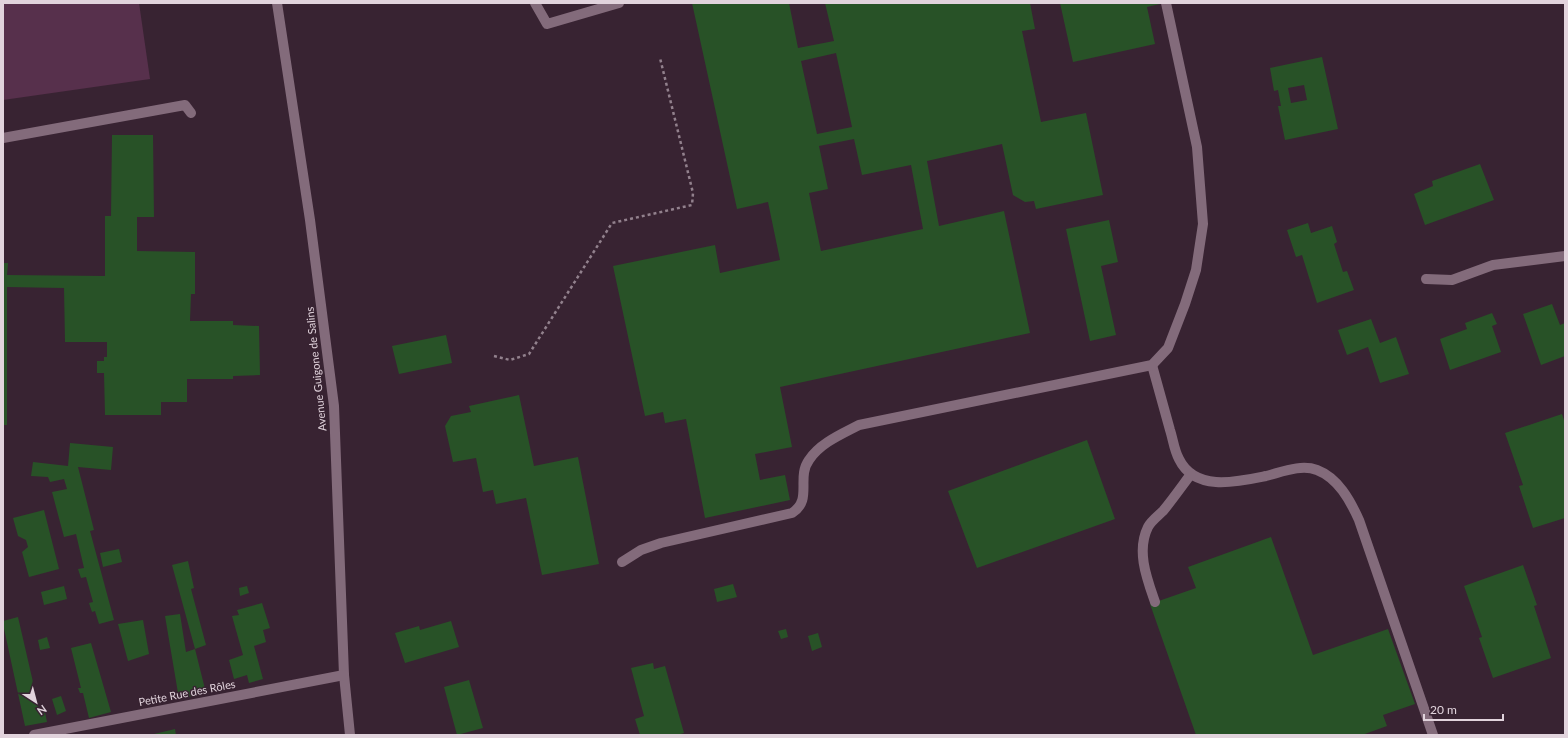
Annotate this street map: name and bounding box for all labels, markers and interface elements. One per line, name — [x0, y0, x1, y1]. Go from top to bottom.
street label: Avenue Guigone de Salins — [302, 306, 328, 432]
street label: Petite Rue des Rôles — [137, 677, 237, 708]
north arrow — [16, 682, 56, 722]
scale bar — [1424, 696, 1503, 722]
text: 20 m — [1430, 702, 1457, 717]
text: N — [35, 703, 49, 718]

